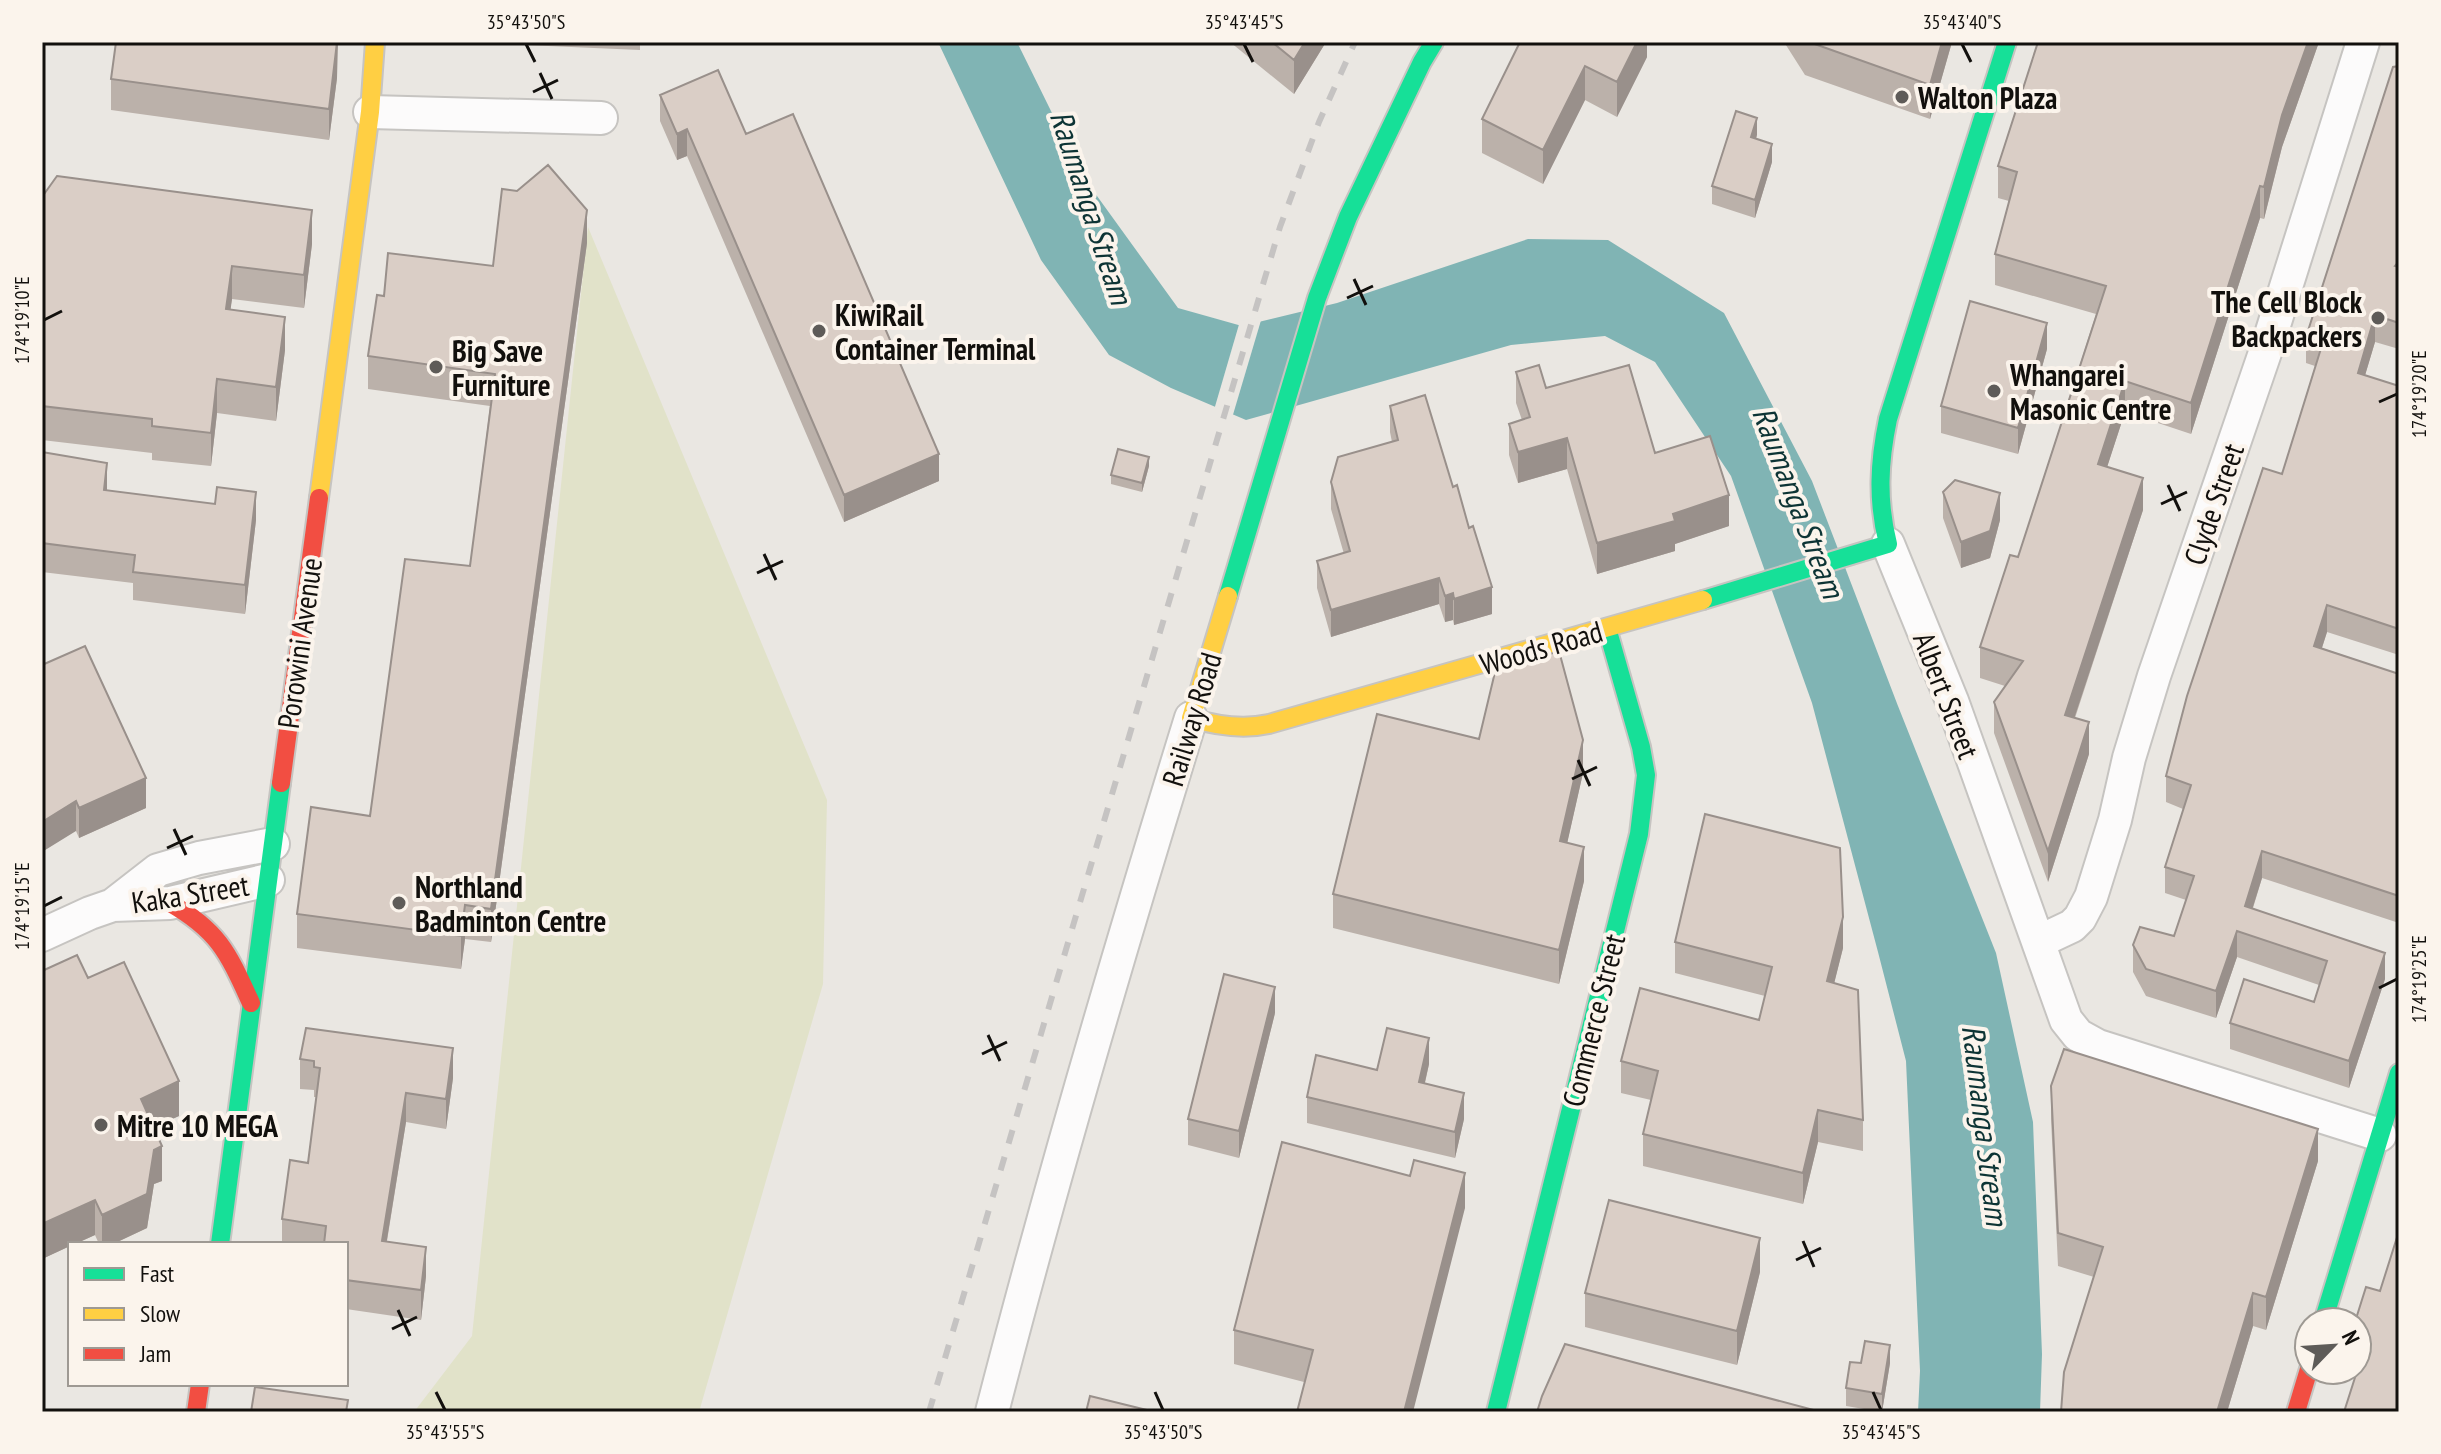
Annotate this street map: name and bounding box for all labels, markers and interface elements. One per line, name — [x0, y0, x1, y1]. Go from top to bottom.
text: 35°43'50"S — [487, 9, 565, 35]
text: 35°43'45"S — [1205, 9, 1283, 35]
text: 35°43'40"S — [1923, 9, 2001, 35]
place label: Walton Plaza — [1917, 78, 2057, 117]
marker: Walton Plaza — [1893, 88, 1911, 106]
water label: Raumanga Stream — [1041, 105, 1144, 311]
text: 174°19'10"E — [9, 276, 35, 364]
place label: The Cell Block Backpackers — [2211, 282, 2363, 355]
place label: KiwiRail Container Terminal — [835, 295, 1036, 368]
marker: The Cell Block Backpackers — [2369, 309, 2387, 327]
marker: KiwiRail Container Terminal — [810, 322, 828, 340]
place label: Big Save Furniture — [452, 331, 551, 404]
text: 174°19'20"E — [2406, 350, 2432, 438]
place label: Whangarei Masonic Centre — [2009, 355, 2172, 428]
marker: Big Save Furniture — [427, 358, 445, 376]
marker: Whangarei Masonic Centre — [1985, 382, 2003, 400]
water label: Raumanga Stream — [1743, 401, 1855, 605]
street label: Clyde Street — [2174, 437, 2252, 570]
street label: Porowini Avenue — [268, 555, 330, 731]
street label: Woods Road — [1475, 611, 1607, 683]
street label: Albert Street — [1905, 626, 1989, 764]
street label: Railway Road — [1152, 648, 1230, 790]
text: 174°19'15"E — [9, 862, 35, 950]
street label: Kaka Street — [129, 864, 252, 922]
place label: Northland Badminton Centre — [415, 867, 606, 940]
marker: Northland Badminton Centre — [390, 894, 408, 912]
street label: Commerce Street — [1553, 929, 1633, 1110]
text: 174°19'25"E — [2406, 935, 2432, 1023]
water label: Raumanga Stream — [1953, 1023, 2019, 1230]
place label: Mitre 10 MEGA — [117, 1106, 279, 1145]
marker: Mitre 10 MEGA — [92, 1116, 110, 1134]
legend — [68, 1242, 348, 1386]
text: Fast — [140, 1258, 175, 1289]
text: Slow — [140, 1298, 181, 1329]
north arrow — [2293, 1306, 2373, 1386]
text: N — [2336, 1326, 2366, 1349]
text: Jam — [139, 1338, 171, 1369]
text: 35°43'55"S — [406, 1419, 484, 1445]
text: 35°43'50"S — [1124, 1419, 1202, 1445]
text: 35°43'45"S — [1842, 1419, 1920, 1445]

